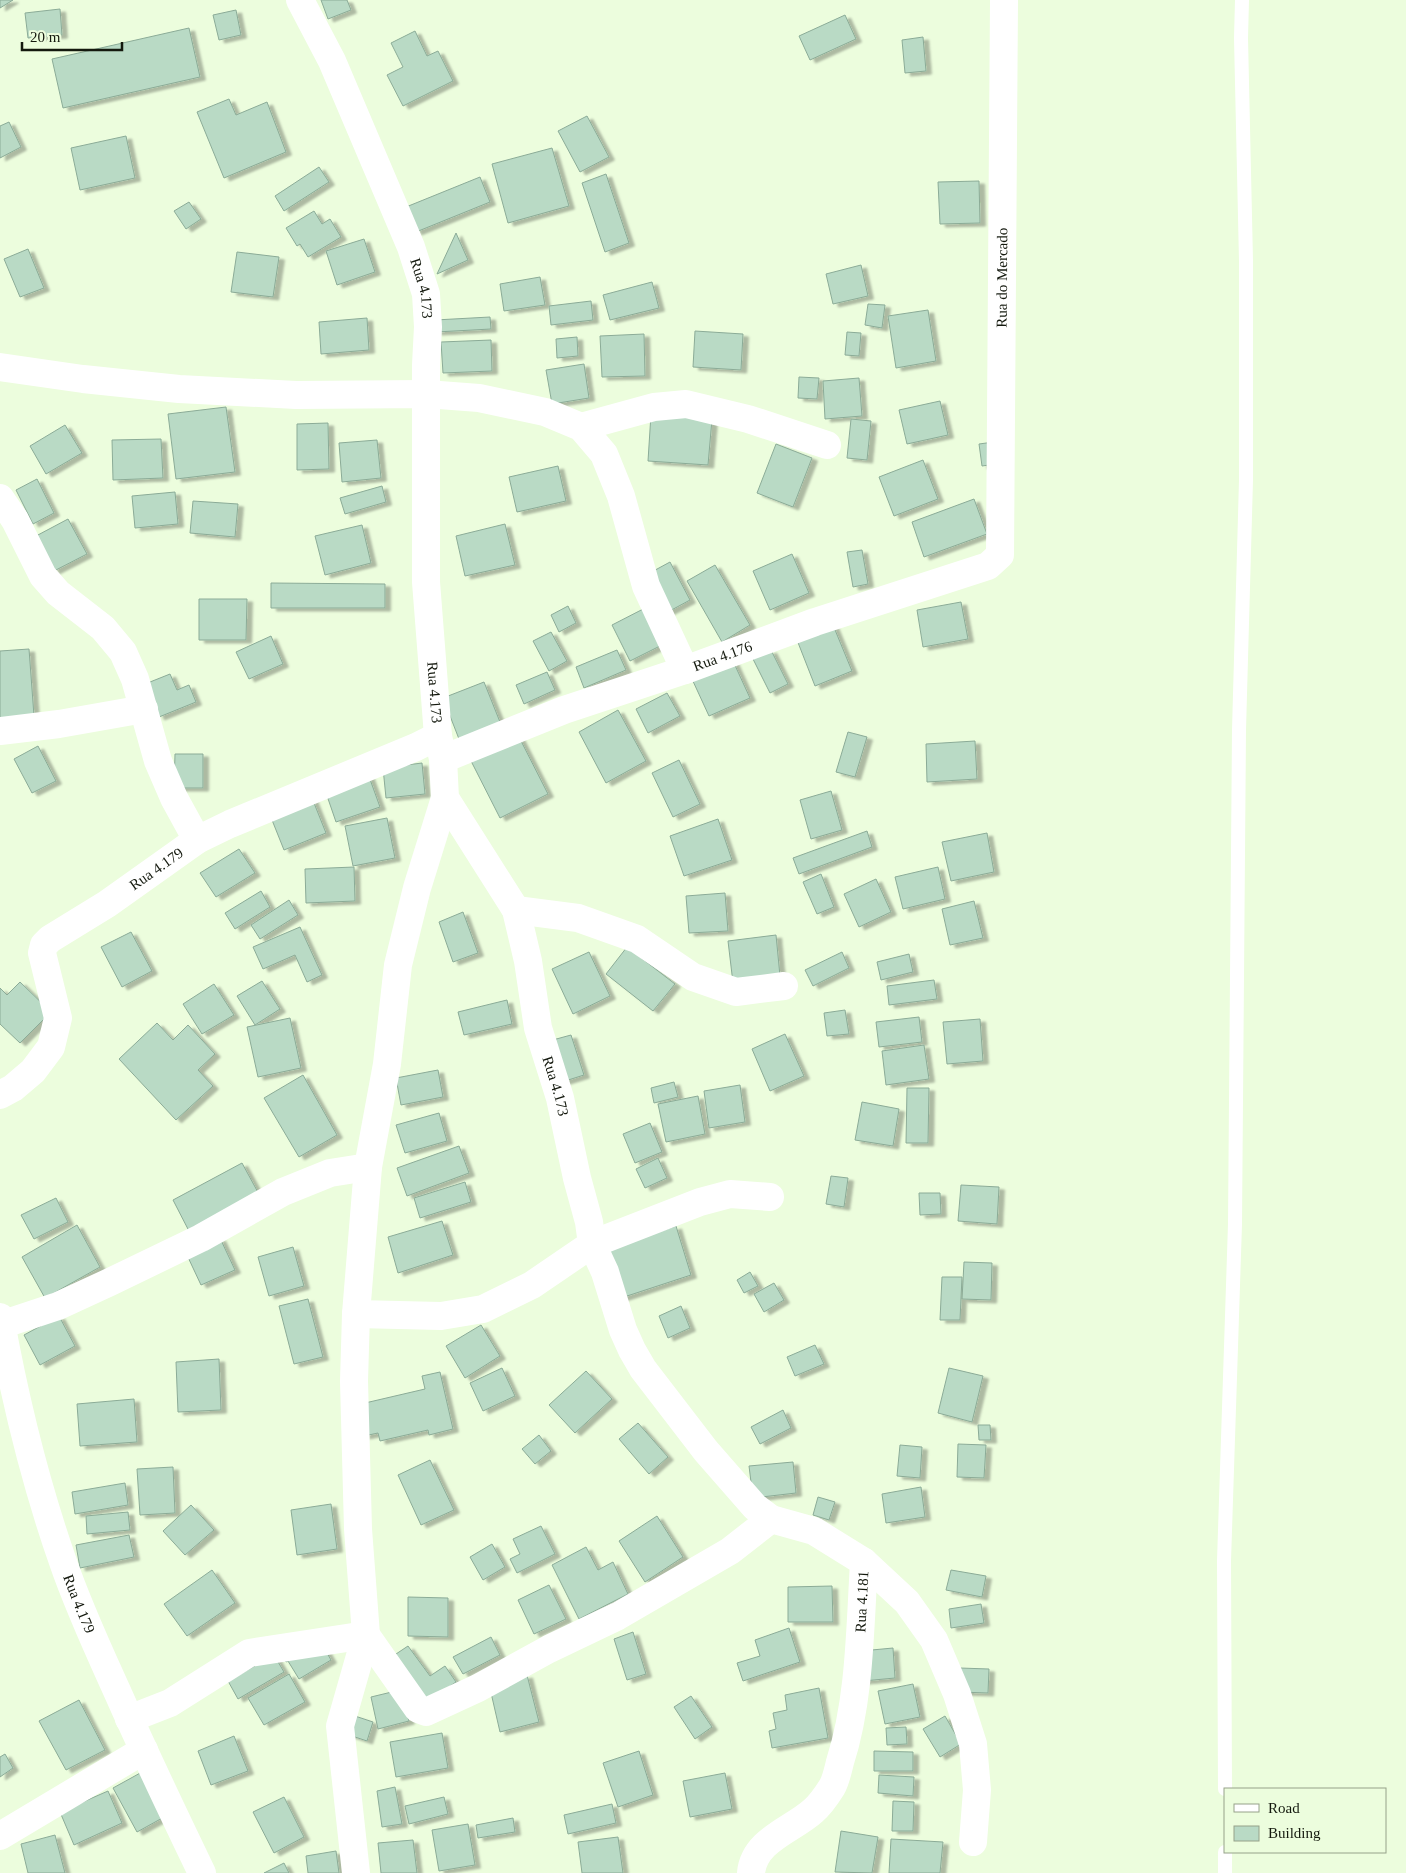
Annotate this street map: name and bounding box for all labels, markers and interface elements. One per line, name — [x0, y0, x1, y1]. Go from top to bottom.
scale bar — [22, 20, 122, 52]
text: 20 m — [30, 29, 61, 45]
street label: Rua do Mercado — [994, 228, 1010, 328]
street label: Rua 4.173 — [407, 256, 435, 319]
street label: Rua 4.176 — [691, 638, 755, 674]
street label: Rua 4.173 — [424, 661, 445, 724]
street label: Rua 4.179 — [127, 844, 186, 893]
street label: Rua 4.173 — [539, 1054, 572, 1118]
street label: Rua 4.181 — [852, 1570, 871, 1633]
street label: Rua 4.179 — [60, 1572, 98, 1636]
legend — [1224, 1788, 1386, 1853]
text: Road — [1268, 1800, 1300, 1816]
text: Building — [1268, 1825, 1321, 1841]

